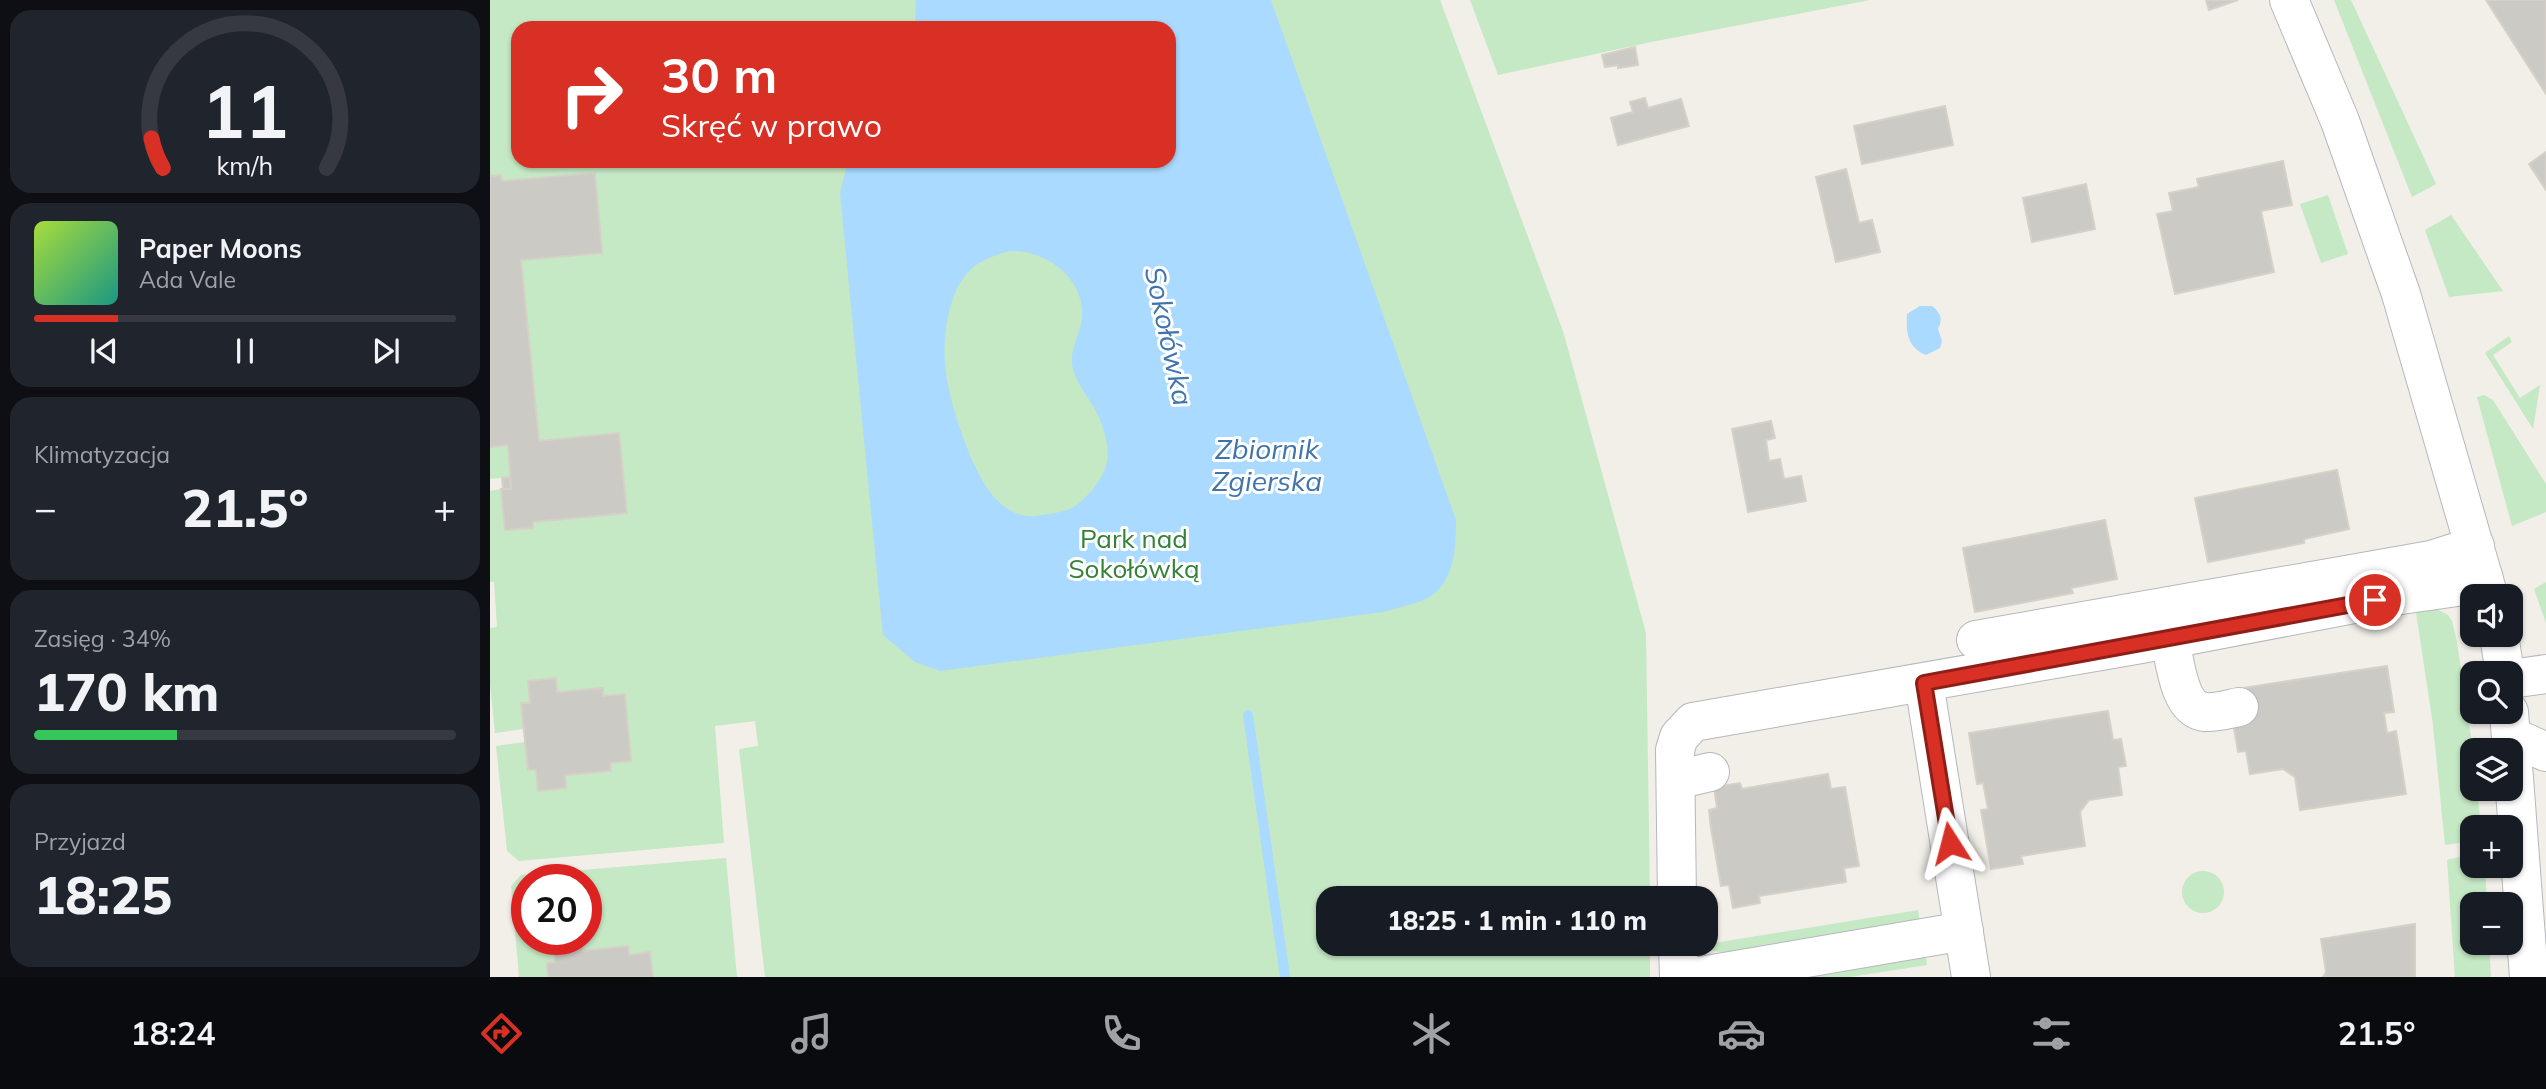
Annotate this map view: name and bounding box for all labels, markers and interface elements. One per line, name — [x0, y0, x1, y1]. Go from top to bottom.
text: 30 m — [661, 44, 777, 105]
icon: right — [546, 49, 637, 140]
text: 11 — [201, 65, 289, 156]
text: Skręć w prawo — [661, 105, 882, 145]
text: km/h — [217, 150, 273, 181]
text: Paper Moons — [139, 232, 302, 265]
water label: Sokołówka — [1138, 263, 1201, 409]
text: Ada Vale — [139, 265, 236, 294]
icon: previous — [85, 332, 123, 370]
icon: pause — [226, 332, 264, 370]
icon: next — [367, 332, 405, 370]
water label: Zbiornik Zgierska — [1212, 431, 1322, 498]
text: Klimatyzacja — [34, 440, 170, 469]
text: 21.5° — [181, 475, 309, 540]
text: − — [34, 484, 57, 532]
text: + — [433, 484, 456, 532]
park label: Park nad Sokołówką — [1068, 522, 1200, 585]
pin — [2345, 570, 2405, 630]
icon: arrive — [2356, 581, 2394, 619]
map controls — [2460, 584, 2523, 955]
button: sound — [2460, 584, 2523, 647]
text: Zasięg · 34% — [34, 624, 171, 653]
text: 170 km — [34, 659, 219, 724]
button: search — [2460, 661, 2523, 724]
button: layers — [2460, 738, 2523, 801]
position arrow — [1913, 806, 1987, 880]
button: + — [2460, 815, 2523, 878]
text: Przyjazd — [34, 827, 126, 856]
text: 18:25 — [34, 862, 172, 927]
speed limit sign: 20 — [511, 864, 602, 955]
button: − — [2460, 892, 2523, 955]
text: 18:25 · 1 min · 110 m — [1387, 904, 1647, 937]
icon: directions — [477, 1009, 526, 1058]
icon: music — [787, 1009, 836, 1058]
icon: phone — [1097, 1009, 1146, 1058]
icon: climate — [1407, 1009, 1456, 1058]
icon: car — [1717, 1009, 1766, 1058]
icon: filters — [2027, 1009, 2076, 1058]
text: 18:24 — [131, 1013, 215, 1053]
text: 21.5° — [2338, 1013, 2415, 1053]

